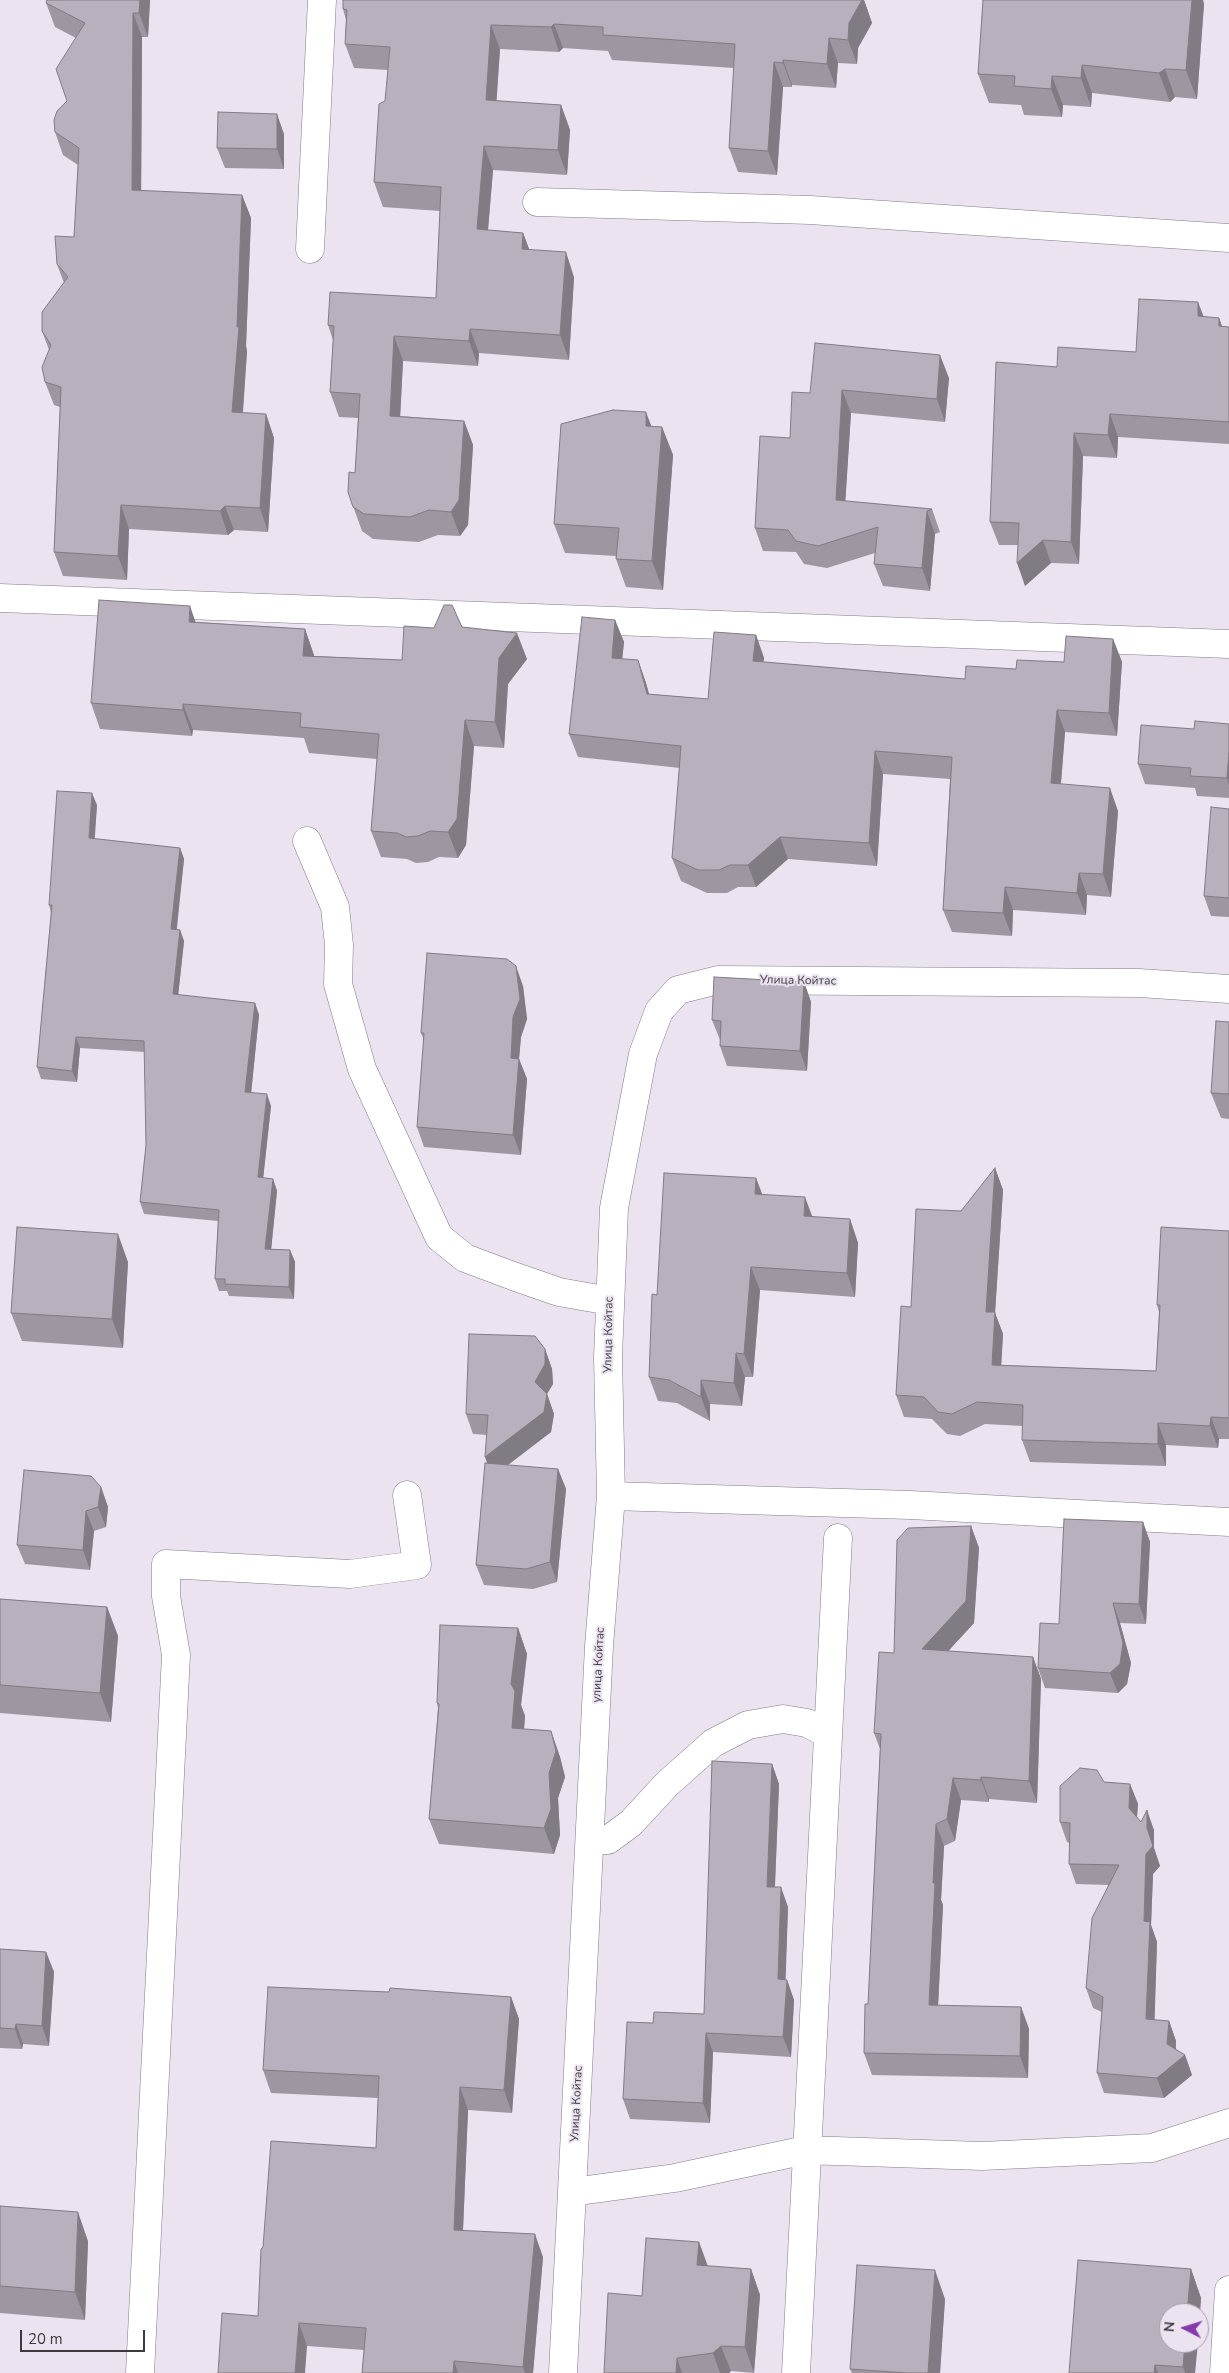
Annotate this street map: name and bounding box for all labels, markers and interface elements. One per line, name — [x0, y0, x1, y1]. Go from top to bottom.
street label: Улица Койтас — [760, 973, 836, 989]
street label: Улица Койтас — [601, 1297, 617, 1373]
street label: улица Койтас — [590, 1627, 608, 1703]
street label: Улица Койтас — [568, 2066, 586, 2142]
north arrow — [1159, 2303, 1209, 2353]
scale bar — [22, 2320, 148, 2352]
text: N — [1160, 2321, 1179, 2333]
text: 20 m — [28, 2329, 63, 2349]

